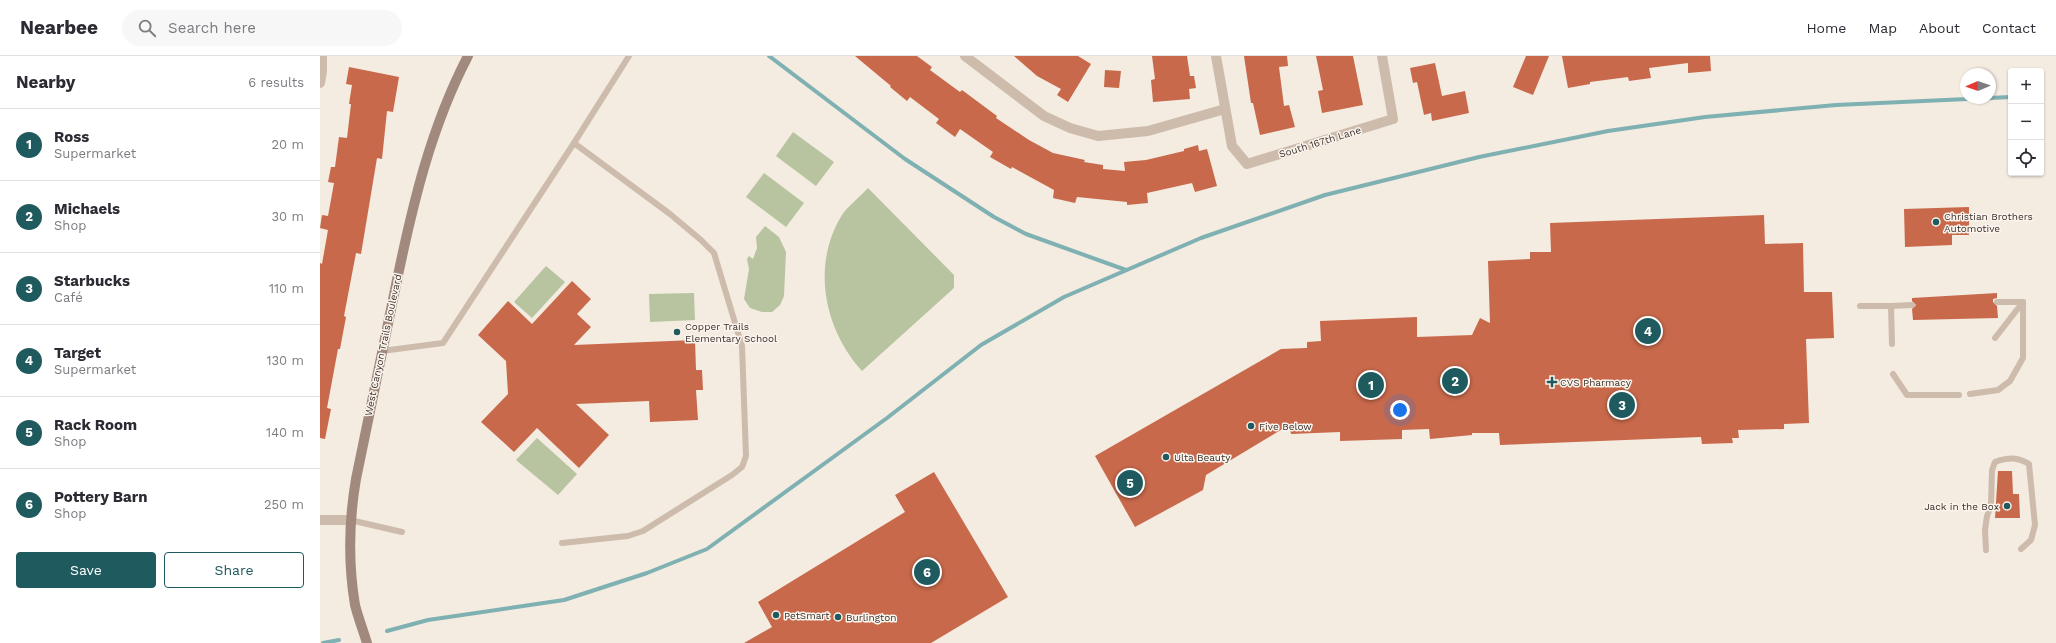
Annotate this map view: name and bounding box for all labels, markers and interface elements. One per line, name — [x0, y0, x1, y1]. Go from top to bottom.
search box — [122, 10, 402, 46]
text: Nearbee — [20, 16, 98, 39]
icon: search — [136, 17, 158, 39]
text: Search here — [168, 19, 256, 37]
text: Home — [1806, 20, 1846, 36]
text: Map — [1868, 20, 1897, 36]
text: About — [1919, 20, 1960, 36]
text: Contact — [1982, 20, 2036, 36]
north arrow — [1960, 68, 1996, 104]
map controls — [2008, 68, 2044, 176]
button: + — [2008, 68, 2044, 104]
text: Nearby — [16, 72, 75, 92]
text: 6 results — [248, 75, 304, 90]
button: − — [2008, 104, 2044, 140]
street label: South 167th Lane — [1278, 124, 1362, 160]
text: Ross — [54, 128, 89, 146]
text: 1 — [26, 137, 32, 152]
text: 20 m — [272, 137, 304, 152]
button: locate — [2008, 140, 2044, 176]
text: Supermarket — [54, 146, 136, 161]
text: Michaels — [54, 200, 120, 218]
text: 2 — [25, 209, 33, 224]
text: 30 m — [272, 209, 304, 224]
place label: Christian Brothers Automotive — [1944, 211, 2033, 234]
marker: Christian Brothers Automotive — [1931, 217, 1941, 227]
text: Shop — [54, 218, 86, 233]
text: Starbucks — [54, 272, 130, 290]
street label: West Canyon Trails Boulevard — [363, 273, 403, 417]
text: 3 — [25, 281, 33, 296]
text: 110 m — [269, 281, 304, 296]
text: Café — [54, 290, 83, 305]
pin: 4 — [1635, 316, 1661, 346]
place label: Copper Trails Elementary School — [685, 321, 777, 344]
marker: Copper Trails Elementary School — [672, 327, 682, 337]
text: Target — [54, 344, 101, 362]
text: 4 — [25, 353, 33, 368]
text: 130 m — [266, 353, 304, 368]
text: Supermarket — [54, 362, 136, 377]
pin: 2 — [1442, 366, 1468, 396]
pin: 1 — [1358, 370, 1384, 400]
marker: CVS Pharmacy — [1547, 377, 1557, 387]
place label: CVS Pharmacy — [1560, 377, 1632, 388]
pin: 3 — [1609, 390, 1635, 420]
your location — [1390, 400, 1410, 420]
text: Rack Room — [54, 416, 137, 434]
marker: Five Below — [1246, 421, 1256, 431]
place label: Five Below — [1259, 421, 1312, 432]
text: 5 — [25, 425, 33, 440]
text: 140 m — [266, 425, 304, 440]
text: Shop — [54, 434, 86, 449]
marker: Ulta Beauty — [1161, 452, 1171, 462]
place label: Ulta Beauty — [1174, 452, 1231, 463]
pin: 5 — [1117, 468, 1143, 498]
text: Pottery Barn — [54, 488, 148, 506]
text: 6 — [25, 497, 33, 512]
text: 250 m — [264, 497, 304, 512]
place label: Jack in the Box — [1924, 501, 1999, 512]
marker: Jack in the Box — [2002, 501, 2012, 511]
text: Shop — [54, 506, 86, 521]
button: Save — [16, 552, 156, 588]
button: Share — [164, 552, 304, 588]
pin: 6 — [914, 557, 940, 587]
marker: PetSmart — [771, 610, 781, 620]
place label: PetSmart — [784, 610, 830, 621]
marker: Burlington — [833, 612, 843, 622]
place label: Burlington — [846, 612, 896, 623]

